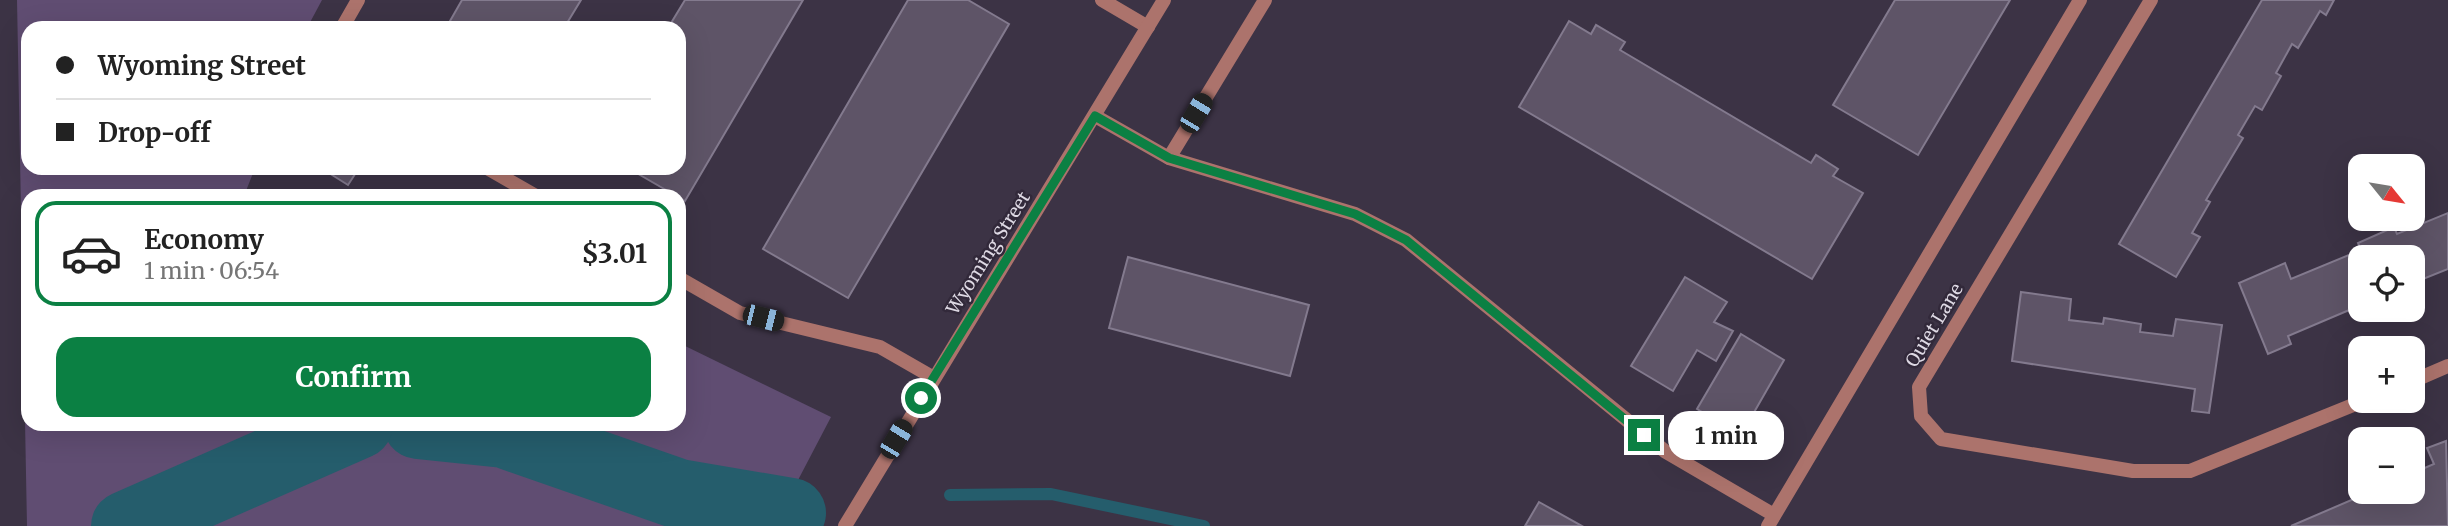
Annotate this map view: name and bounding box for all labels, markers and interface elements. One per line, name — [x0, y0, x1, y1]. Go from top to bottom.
text: Wyoming Street — [98, 49, 306, 82]
car — [1177, 90, 1216, 136]
text: Drop-off — [98, 116, 211, 149]
north arrow — [2348, 154, 2426, 231]
map controls — [2348, 154, 2425, 504]
street label: Wyoming Street — [940, 187, 1035, 320]
icon: car — [60, 222, 123, 285]
text: Economy — [144, 223, 264, 256]
text: $3.01 — [581, 237, 647, 270]
button: locate — [2348, 245, 2425, 322]
text: 1 min · 06:54 — [144, 256, 279, 285]
street label: Quiet Lane — [1900, 279, 1968, 371]
car — [741, 303, 786, 333]
button: + — [2348, 336, 2425, 413]
button: Confirm — [56, 337, 651, 417]
route start — [905, 382, 937, 414]
callout: 1 min — [1668, 410, 1784, 460]
car — [877, 416, 916, 462]
route end — [1628, 419, 1660, 451]
text: 1 min — [1695, 421, 1757, 450]
button: − — [2348, 427, 2425, 504]

